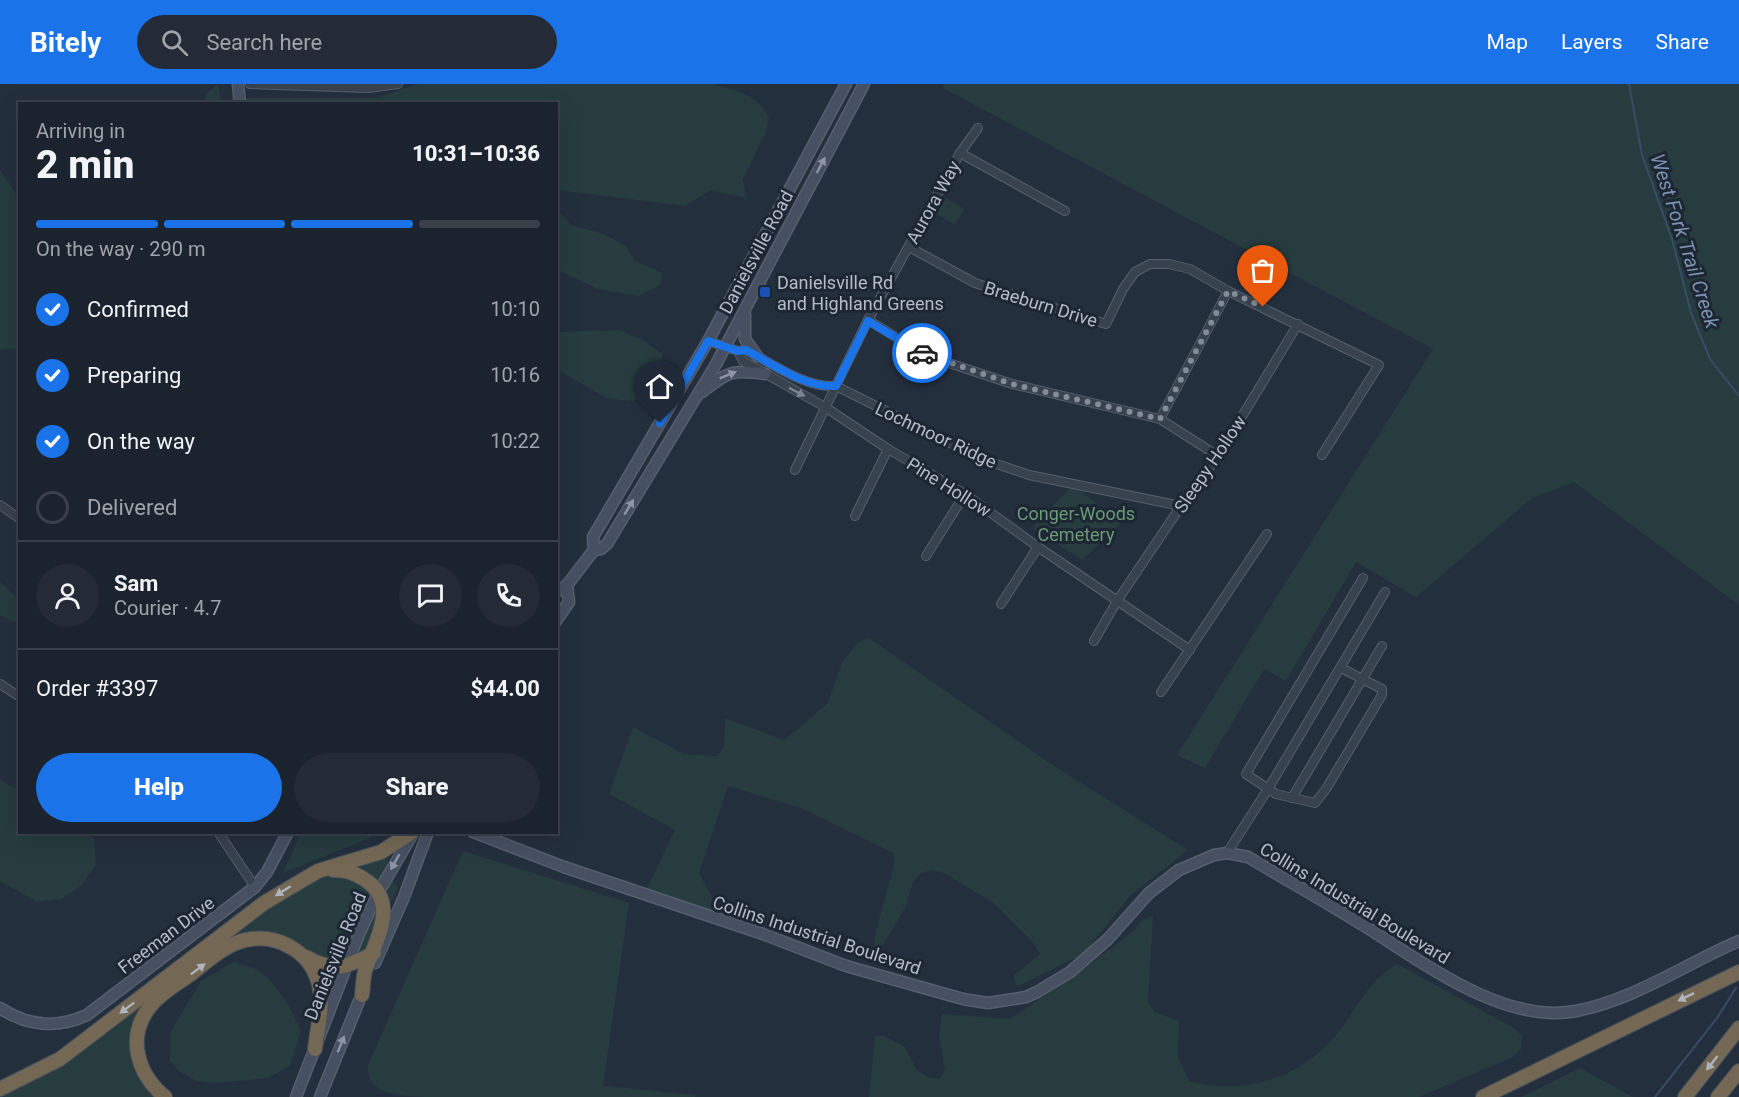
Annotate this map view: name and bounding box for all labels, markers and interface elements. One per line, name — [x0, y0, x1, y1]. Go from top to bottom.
search box — [137, 15, 557, 69]
text: Bitely — [30, 26, 101, 59]
icon: search — [158, 26, 191, 59]
text: Search here — [206, 30, 322, 55]
text: Map — [1486, 30, 1528, 54]
text: Layers — [1561, 30, 1622, 54]
text: Share — [1655, 30, 1709, 54]
text: Arriving in — [36, 119, 125, 143]
text: 10:31–10:36 — [412, 141, 540, 166]
text: 2 min — [36, 142, 134, 188]
water label: West Fork Trail Creek — [1645, 151, 1725, 333]
street label: Aurora Way — [902, 156, 965, 247]
one-way arrow — [816, 157, 826, 174]
street label: Danielsville Road — [715, 187, 797, 317]
text: On the way · 290 m — [36, 237, 205, 261]
pin — [1237, 245, 1288, 307]
icon: bag — [1246, 254, 1279, 287]
place label: Danielsville Rd and Highland Greens — [777, 272, 944, 314]
street label: Braeburn Drive — [982, 277, 1100, 331]
marker: Danielsville Rd and Highland Greens — [758, 285, 772, 299]
icon: check — [36, 293, 69, 326]
text: Confirmed — [87, 297, 189, 322]
text: 10:10 — [490, 297, 540, 321]
courier — [892, 323, 952, 383]
icon: car — [906, 337, 939, 370]
icon: check — [36, 359, 69, 392]
pin — [634, 361, 685, 423]
text: Preparing — [87, 363, 181, 388]
text: 10:16 — [490, 363, 540, 387]
icon: home — [643, 370, 676, 403]
one-way arrow — [719, 370, 737, 380]
one-way arrow — [789, 388, 806, 397]
street label: Lochmoor Ridge — [872, 398, 1000, 472]
street label: Sleepy Hollow — [1170, 411, 1251, 517]
icon: check — [36, 425, 69, 458]
text: On the way — [87, 429, 195, 454]
text: 10:22 — [490, 429, 540, 453]
street label: Pine Hollow — [903, 453, 995, 521]
text: Delivered — [87, 495, 177, 520]
one-way arrow — [624, 499, 635, 515]
park label: Conger-Woods Cemetery — [1017, 503, 1135, 545]
button: person — [36, 564, 99, 627]
button: chat — [399, 564, 462, 627]
button: phone — [477, 564, 540, 627]
text: Sam — [114, 571, 158, 596]
text: Courier · 4.7 — [114, 596, 221, 620]
text: Order #3397 — [36, 676, 158, 701]
text: $44.00 — [471, 676, 540, 701]
button: Help — [36, 753, 282, 822]
button: Share — [294, 753, 540, 822]
street label: Collins Industrial Boulevard — [1256, 838, 1454, 968]
one-way arrow — [390, 854, 400, 871]
one-way arrow — [275, 885, 291, 896]
street label: Danielsville Road — [300, 889, 370, 1023]
street label: Collins Industrial Boulevard — [710, 891, 924, 979]
street label: Freeman Drive — [114, 892, 218, 978]
one-way arrow — [189, 963, 205, 975]
one-way arrow — [1678, 993, 1695, 1002]
one-way arrow — [119, 1001, 135, 1014]
one-way arrow — [336, 1035, 346, 1053]
one-way arrow — [1707, 1055, 1719, 1070]

